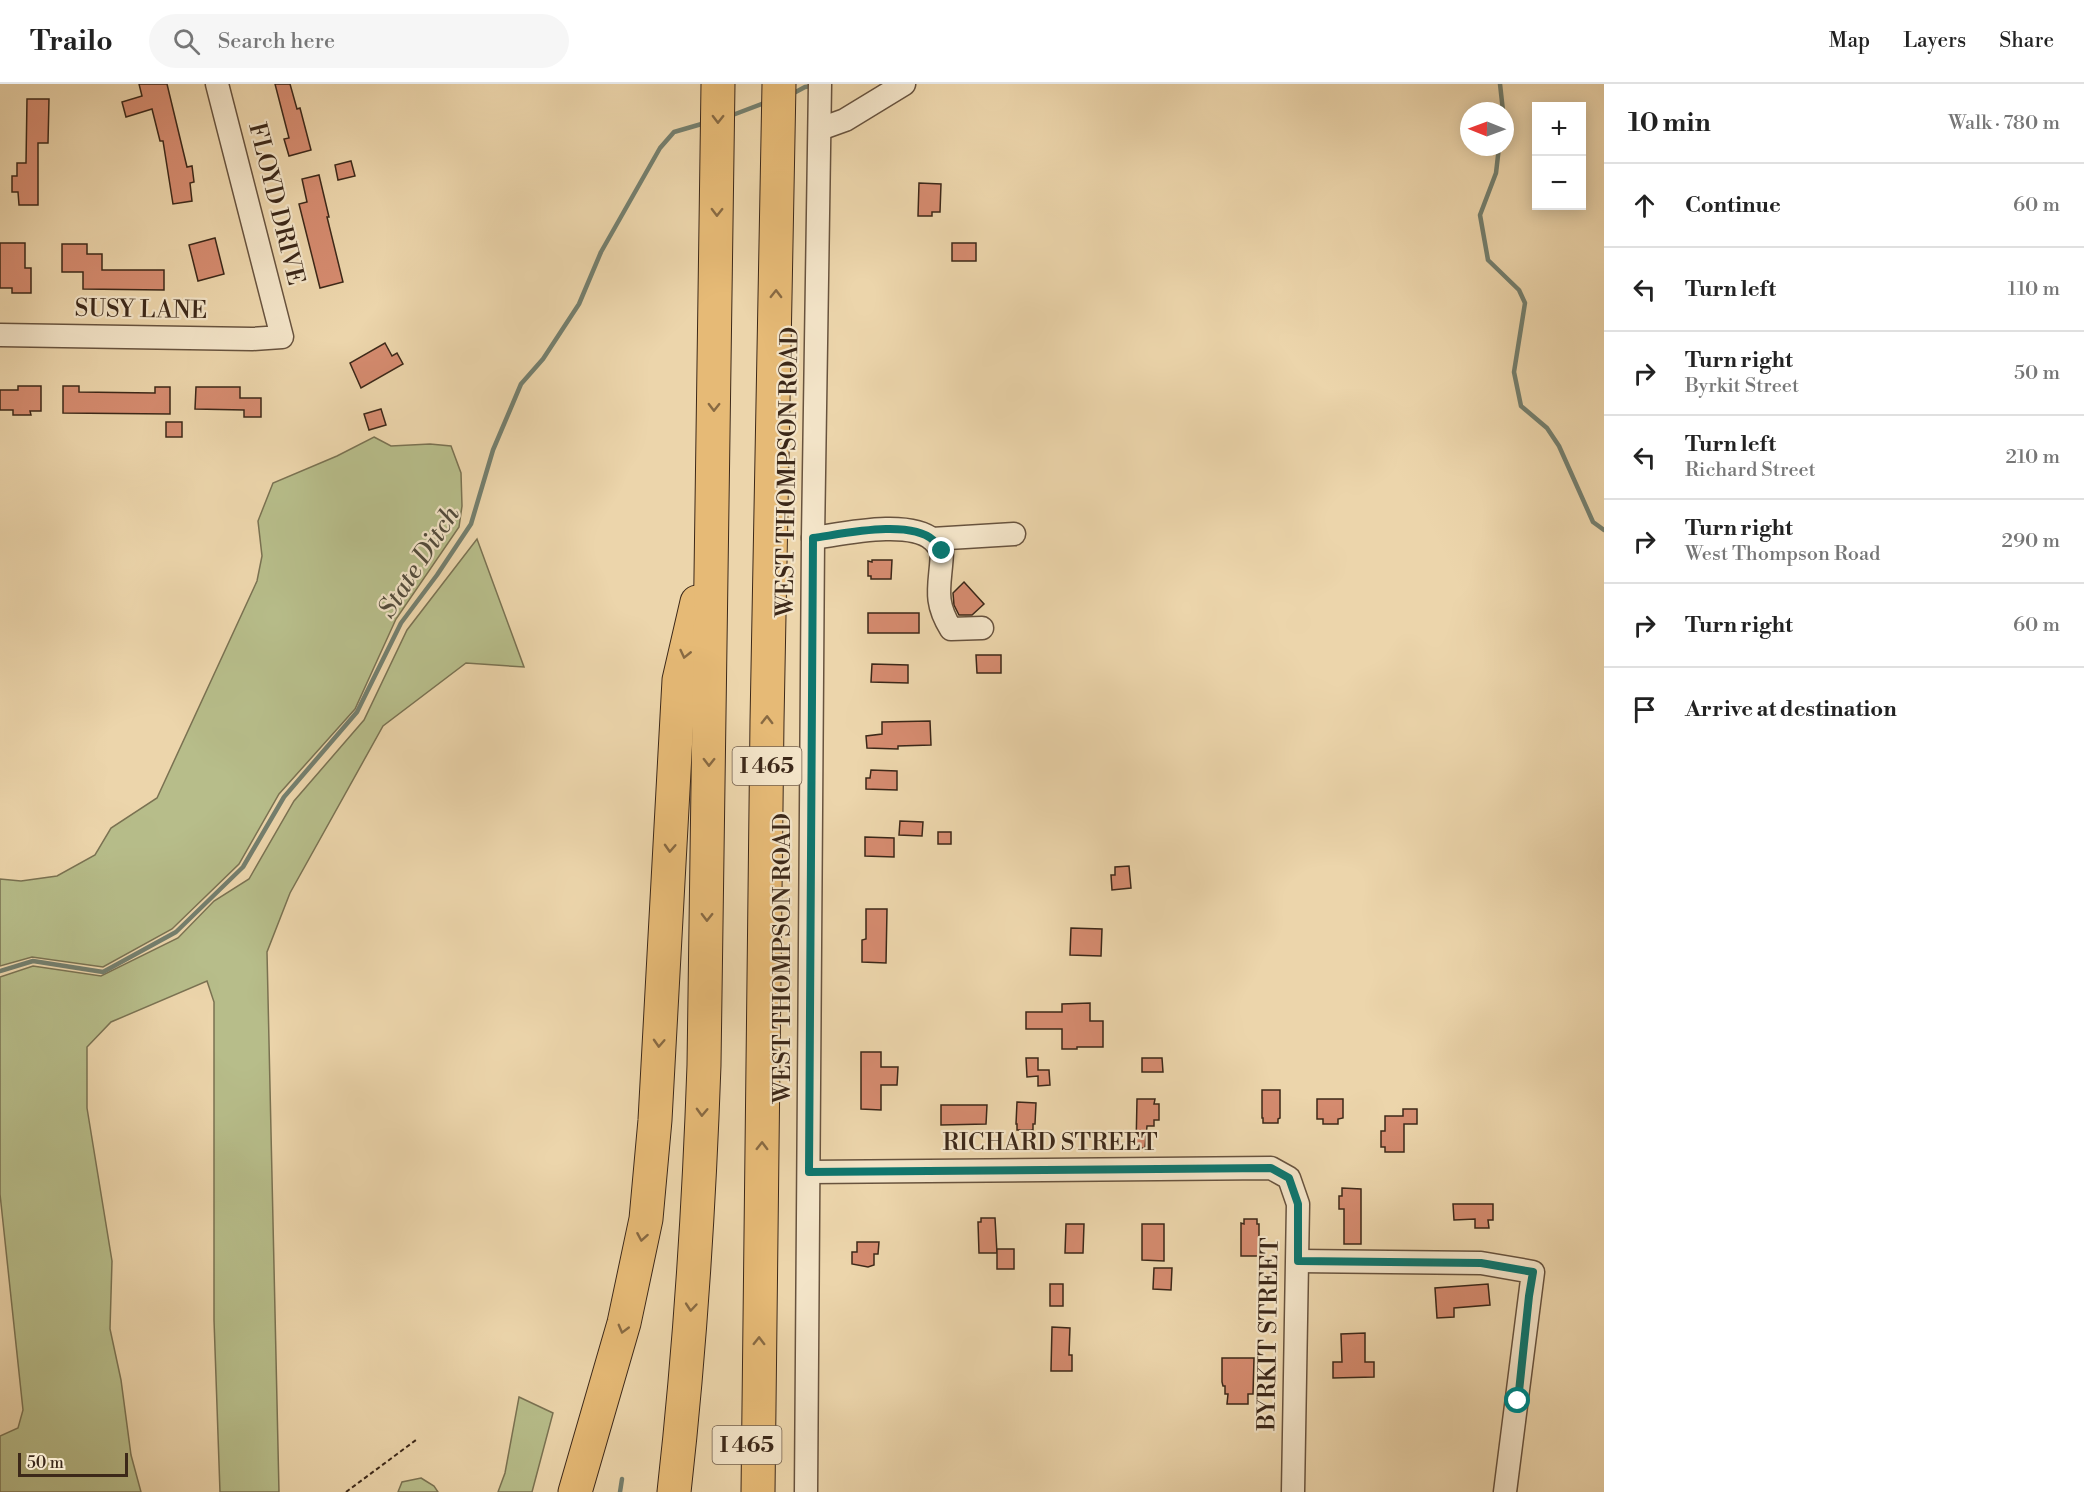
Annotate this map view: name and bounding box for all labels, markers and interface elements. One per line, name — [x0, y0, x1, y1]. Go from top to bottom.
search box — [149, 14, 569, 68]
text: Trailo — [30, 24, 113, 59]
icon: search — [170, 25, 203, 58]
text: Search here — [218, 28, 335, 55]
text: Map — [1829, 28, 1870, 54]
text: Layers — [1903, 28, 1966, 54]
text: Share — [1999, 28, 2054, 54]
north arrow — [1460, 102, 1514, 156]
map controls — [1532, 102, 1586, 210]
button: + — [1532, 102, 1586, 156]
text: 10 min — [1628, 107, 1711, 139]
text: Walk · 780 m — [1948, 111, 2060, 136]
one-way arrow — [712, 114, 724, 123]
street label: FLOYD DRIVE — [241, 120, 311, 288]
button: − — [1532, 156, 1586, 210]
icon: ahead — [1628, 189, 1661, 222]
text: Continue — [1685, 192, 1781, 219]
text: 60 m — [2013, 193, 2060, 218]
one-way arrow — [711, 207, 723, 216]
icon: left — [1628, 273, 1661, 306]
text: Turn left — [1685, 276, 1776, 303]
text: 110 m — [2008, 277, 2060, 302]
one-way arrow — [770, 289, 782, 298]
street label: SUSY LANE — [74, 294, 208, 326]
street label: WEST THOMPSON ROAD — [770, 327, 806, 618]
text: Turn right — [1685, 347, 1793, 374]
icon: right — [1628, 357, 1661, 390]
text: 50 m — [2014, 361, 2060, 386]
text: Byrkit Street — [1685, 374, 1799, 399]
one-way arrow — [708, 402, 720, 411]
text: Turn left — [1685, 431, 1776, 458]
icon: left — [1628, 441, 1661, 474]
text: 210 m — [2005, 445, 2060, 470]
text: Richard Street — [1685, 458, 1816, 483]
water label: State Ditch — [371, 500, 467, 624]
text: Turn right — [1685, 515, 1793, 542]
icon: right — [1628, 525, 1661, 558]
text: 290 m — [2002, 529, 2060, 554]
route end — [928, 537, 954, 563]
text: West Thompson Road — [1685, 542, 1880, 567]
icon: right — [1628, 609, 1661, 642]
text: Turn right — [1685, 612, 1793, 639]
text: 60 m — [2013, 613, 2060, 638]
one-way arrow — [680, 649, 693, 659]
icon: arrive — [1628, 693, 1661, 726]
text: Arrive at destination — [1685, 696, 1897, 723]
one-way arrow — [761, 715, 773, 724]
road number: I 465 — [732, 747, 801, 785]
one-way arrow — [703, 758, 715, 767]
street label: WEST THOMPSON ROAD — [768, 813, 798, 1104]
one-way arrow — [663, 844, 676, 853]
one-way arrow — [700, 912, 713, 921]
one-way arrow — [653, 1039, 666, 1048]
one-way arrow — [696, 1107, 709, 1116]
street label: RICHARD STREET — [942, 1128, 1158, 1158]
one-way arrow — [756, 1141, 768, 1150]
one-way arrow — [636, 1232, 649, 1242]
street label: BYRKIT STREET — [1252, 1237, 1286, 1432]
one-way arrow — [685, 1302, 698, 1311]
one-way arrow — [617, 1323, 630, 1333]
one-way arrow — [753, 1336, 765, 1345]
route start — [1504, 1387, 1530, 1413]
road number: I 465 — [712, 1426, 782, 1464]
scale bar — [18, 1450, 128, 1478]
text: 50 m — [27, 1453, 64, 1473]

